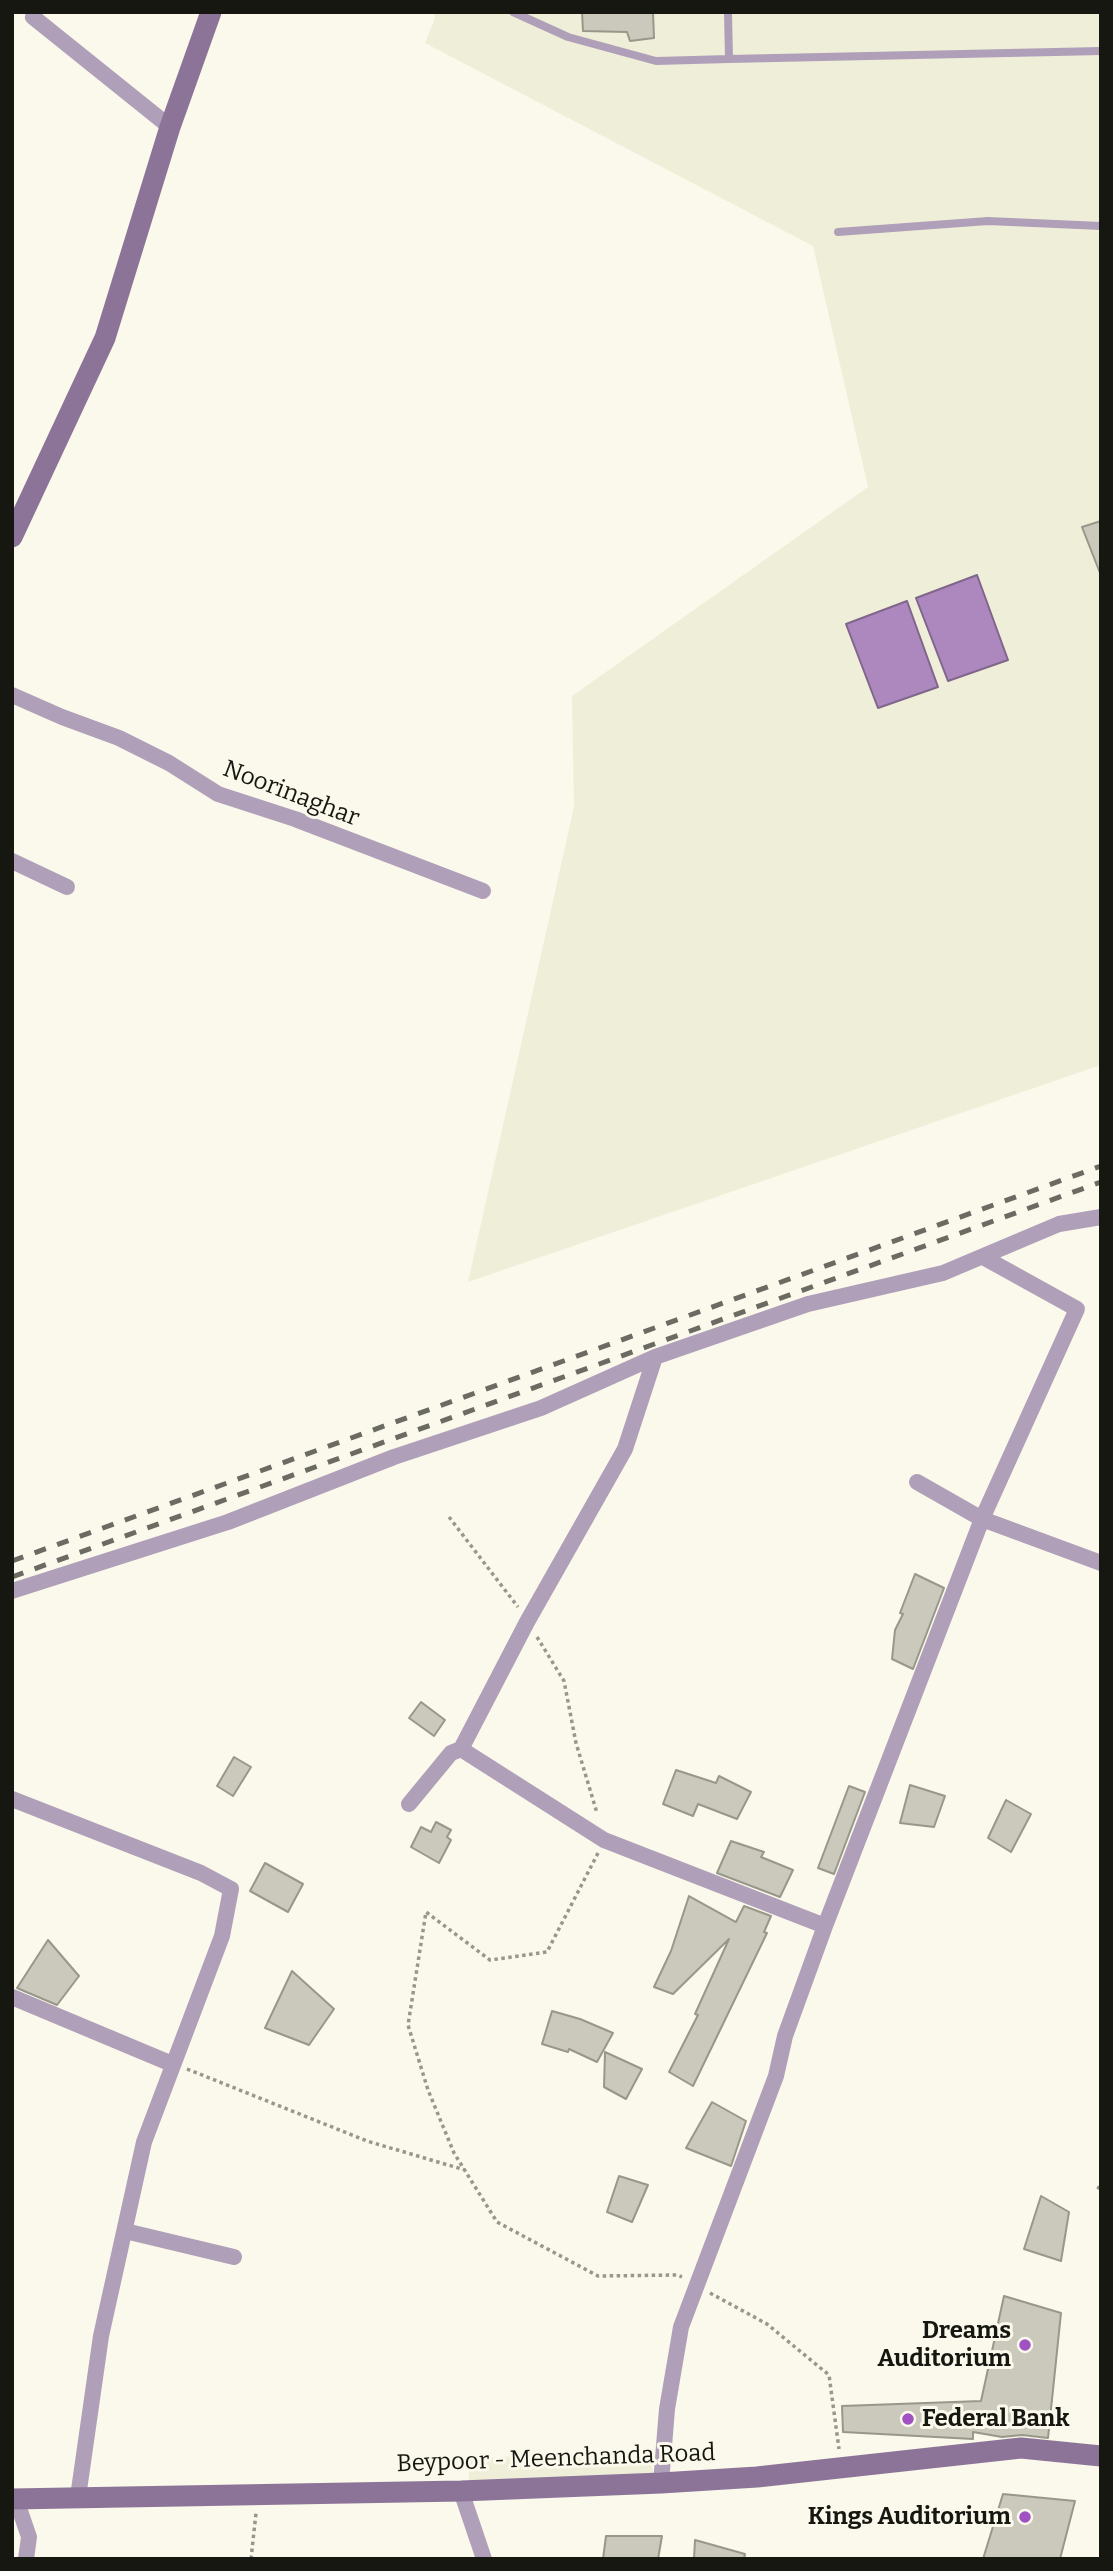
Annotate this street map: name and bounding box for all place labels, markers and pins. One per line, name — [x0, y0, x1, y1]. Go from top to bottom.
place label: Dreams Auditorium — [877, 2317, 1011, 2373]
marker: Dreams Auditorium — [1017, 2337, 1033, 2353]
place label: Federal Bank — [922, 2405, 1070, 2433]
marker: Federal Bank — [900, 2411, 916, 2427]
place label: Kings Auditorium — [808, 2503, 1011, 2531]
marker: Kings Auditorium — [1017, 2509, 1033, 2525]

